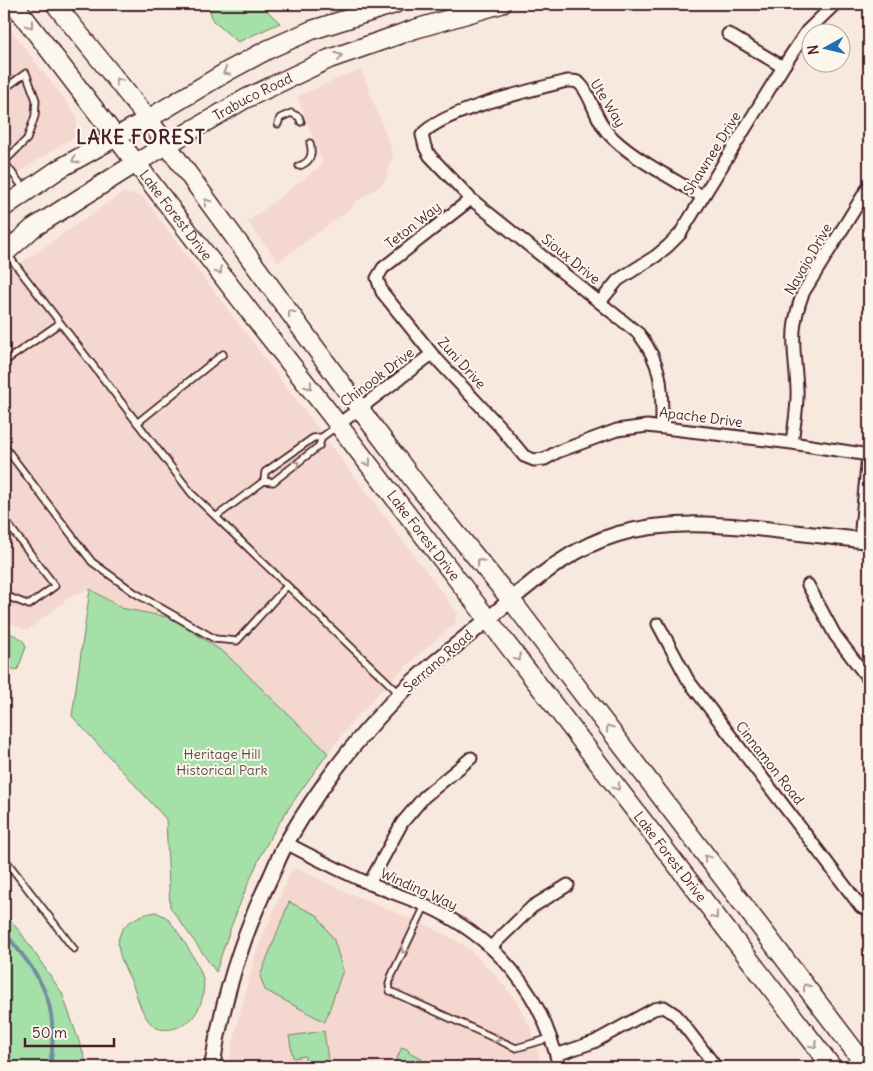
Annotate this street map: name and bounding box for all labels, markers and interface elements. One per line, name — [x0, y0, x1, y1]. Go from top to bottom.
one-way arrow — [24, 19, 33, 29]
north arrow — [800, 22, 850, 72]
text: N — [804, 44, 823, 56]
one-way arrow — [334, 51, 343, 61]
one-way arrow — [223, 65, 232, 75]
street label: Trabuco Road — [210, 69, 295, 125]
street label: Ute Way — [586, 76, 630, 130]
one-way arrow — [114, 77, 123, 86]
street label: Shawnee Drive — [679, 108, 745, 198]
district label: LAKE FOREST — [76, 125, 206, 149]
one-way arrow — [71, 154, 80, 164]
street label: Lake Forest Drive — [135, 166, 216, 264]
one-way arrow — [204, 198, 214, 207]
street label: Teton Way — [381, 198, 445, 252]
street label: Navajo Drive — [780, 220, 836, 298]
street label: Sioux Drive — [538, 230, 604, 288]
one-way arrow — [213, 265, 221, 274]
one-way arrow — [288, 309, 297, 319]
street label: Zuni Drive — [434, 333, 490, 393]
street label: Chinook Drive — [336, 343, 418, 411]
one-way arrow — [303, 380, 312, 390]
street label: Apache Drive — [658, 403, 744, 431]
one-way arrow — [363, 457, 371, 466]
one-way arrow — [290, 461, 300, 470]
street label: Lake Forest Drive — [383, 487, 464, 584]
one-way arrow — [477, 559, 485, 568]
street label: Serrano Road — [399, 626, 477, 696]
one-way arrow — [512, 652, 520, 661]
street label: Cinnamon Road — [732, 718, 808, 808]
one-way arrow — [606, 725, 614, 734]
park label: Heritage Hill Historical Park — [176, 745, 268, 779]
one-way arrow — [611, 781, 619, 790]
street label: Lake Forest Drive — [630, 808, 711, 905]
one-way arrow — [704, 854, 713, 864]
street label: Winding Way — [378, 864, 460, 914]
one-way arrow — [710, 910, 718, 919]
one-way arrow — [400, 944, 410, 953]
one-way arrow — [803, 984, 811, 993]
scale bar — [25, 1016, 114, 1048]
text: 50 m — [32, 1023, 67, 1042]
one-way arrow — [492, 1033, 501, 1044]
one-way arrow — [809, 1039, 817, 1048]

